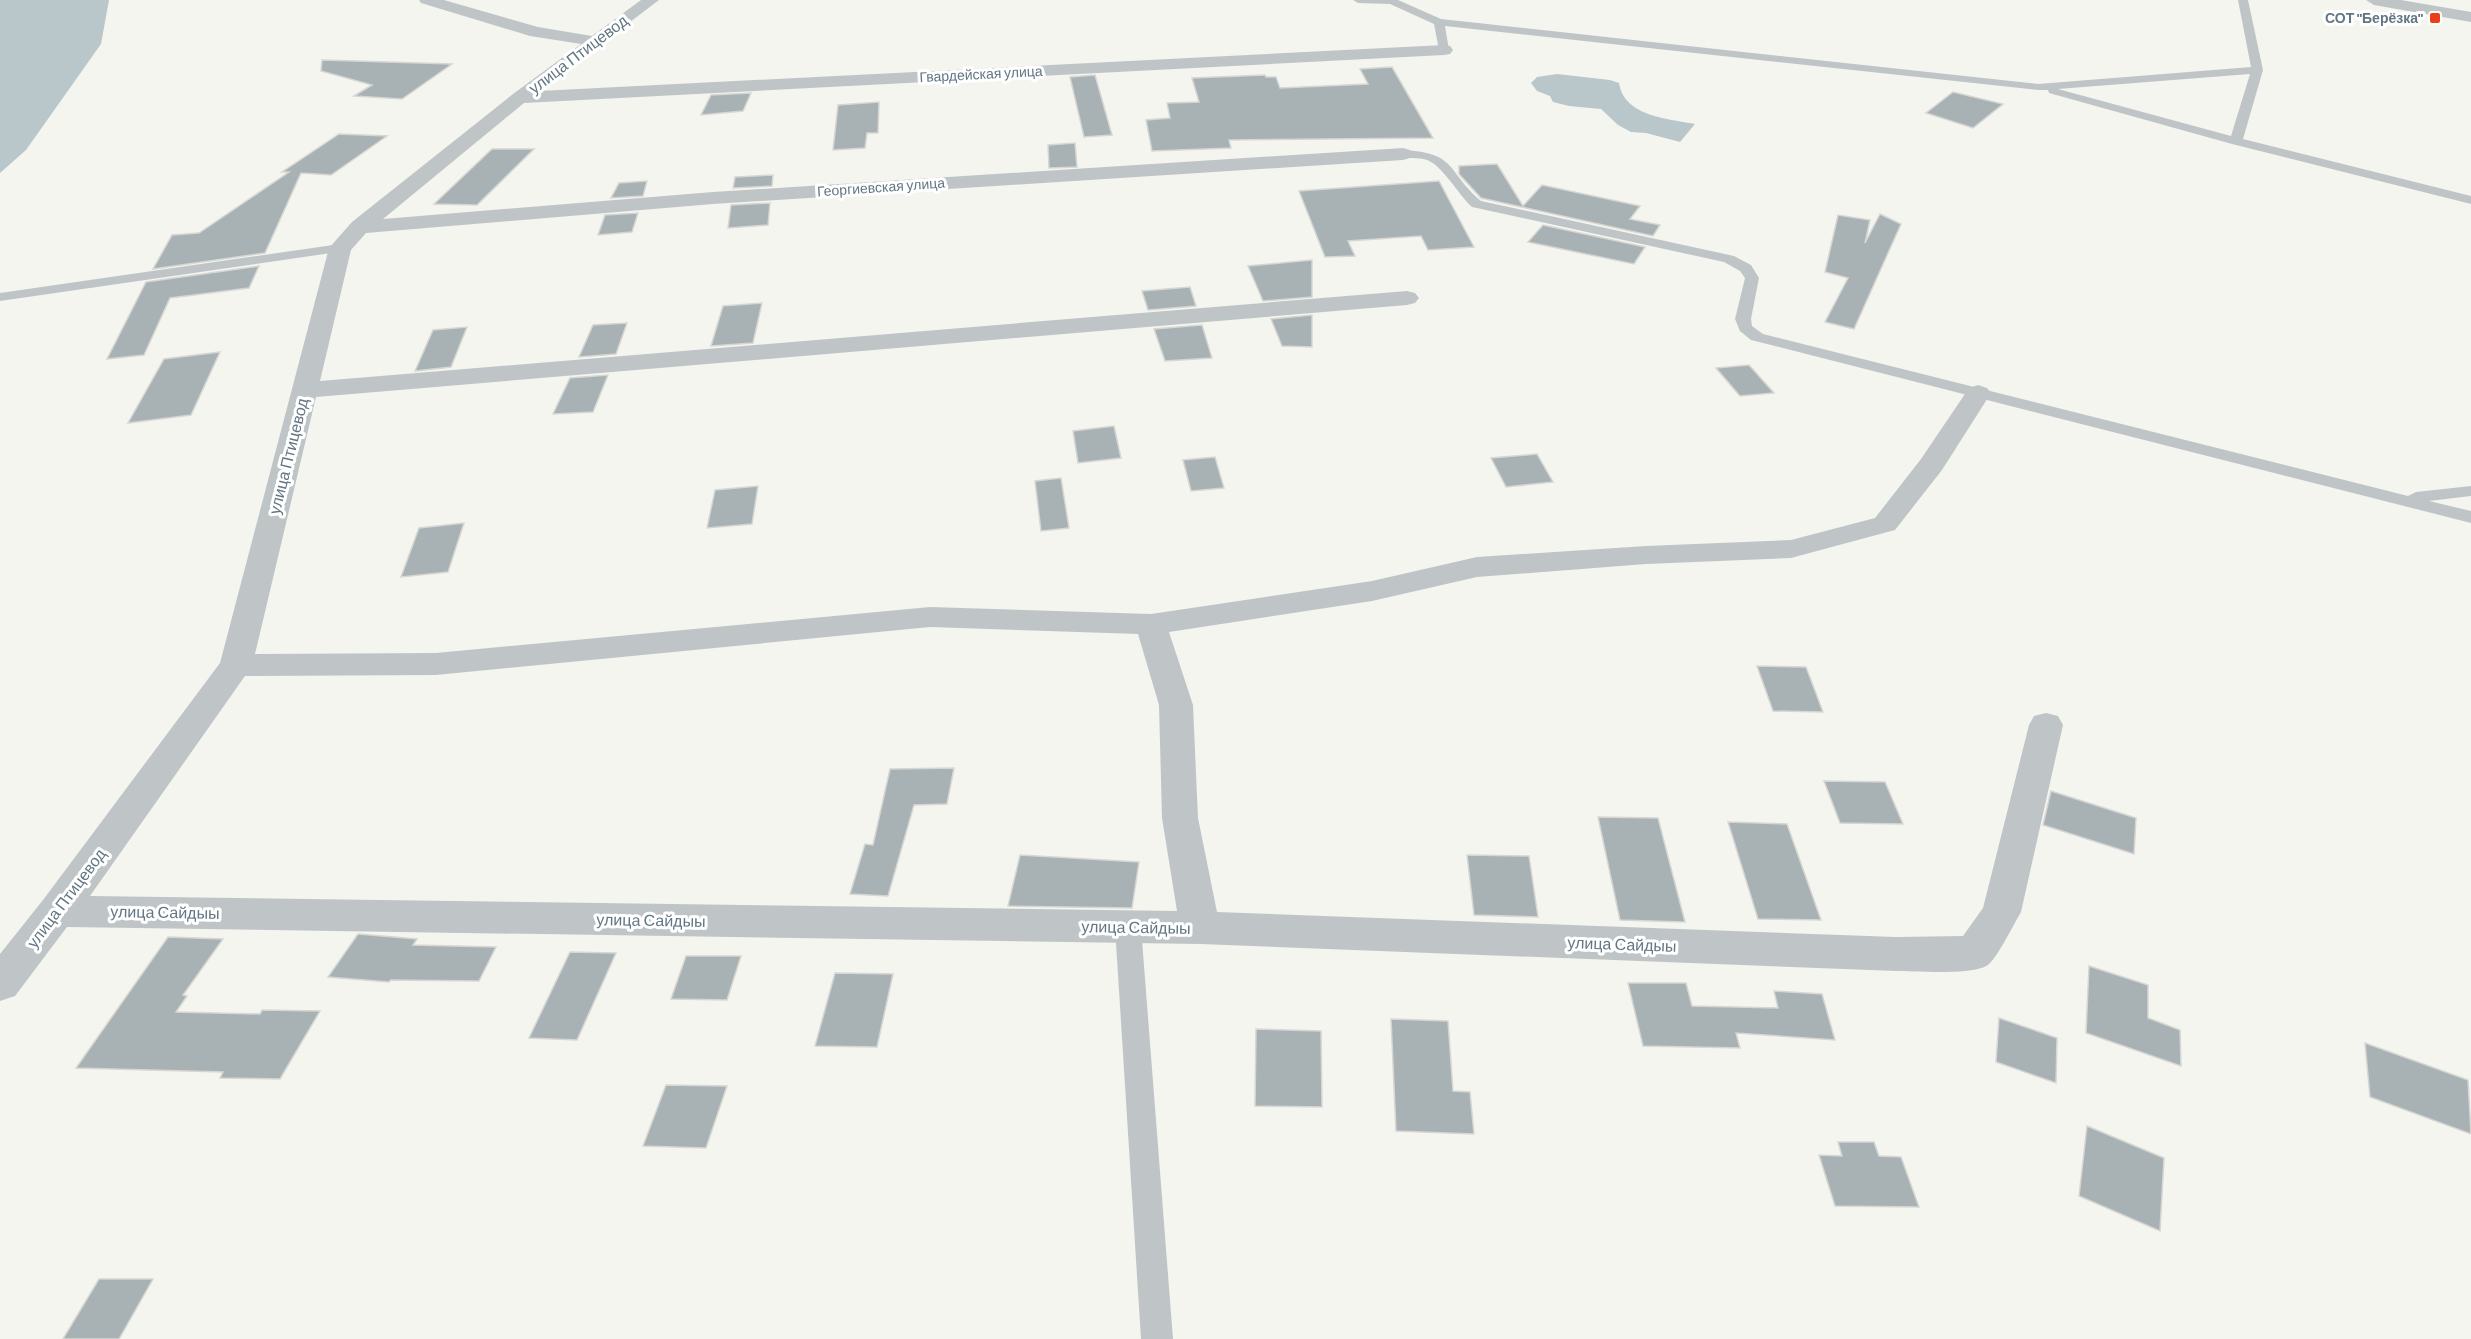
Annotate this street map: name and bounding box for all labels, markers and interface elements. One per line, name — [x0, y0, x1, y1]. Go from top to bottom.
place label: СОТ "Берёзка" — [2325, 9, 2423, 26]
street label: улица Птицевод — [524, 10, 631, 97]
marker: СОТ "Берёзка" — [2428, 11, 2442, 25]
street label: Гвардейская улица — [919, 62, 1043, 85]
street label: Георгиевская улица — [816, 174, 946, 199]
street label: улица Птицевод — [264, 395, 311, 516]
street label: улица Птицевод — [22, 844, 109, 951]
street label: улица Сайдыы — [110, 901, 220, 922]
street label: улица Сайдыы — [596, 909, 706, 930]
street label: улица Сайдыы — [1081, 916, 1191, 937]
street label: улица Сайдыы — [1567, 932, 1677, 955]

